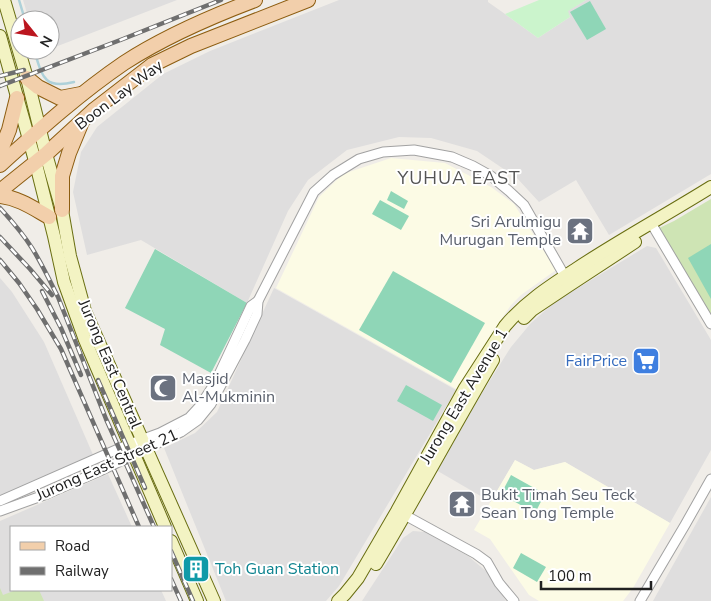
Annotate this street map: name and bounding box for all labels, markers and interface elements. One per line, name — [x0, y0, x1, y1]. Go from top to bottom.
north arrow — [10, 10, 60, 60]
text: N — [35, 32, 57, 51]
street label: Boon Lay Way — [71, 54, 168, 135]
district label: YUHUA EAST — [396, 166, 521, 190]
place label: Sri Arulmigu Murugan Temple — [439, 211, 561, 251]
temple icon: Sri Arulmigu Murugan Temple — [565, 216, 595, 246]
street label: Jurong East Central — [72, 295, 147, 432]
street label: Jurong East Avenue 1 — [414, 324, 513, 469]
supermarket icon: FairPrice — [631, 346, 661, 376]
place label: FairPrice — [565, 350, 627, 372]
place label: Masjid Al-Mukminin — [182, 368, 275, 408]
mosque icon: Masjid Al-Mukminin — [148, 373, 178, 403]
street label: Jurong East Street 21 — [32, 424, 181, 507]
place label: Bukit Timah Seu Teck Sean Tong Temple — [481, 484, 636, 524]
temple icon: Bukit Timah Seu Teck Sean Tong Temple — [447, 489, 477, 519]
legend — [10, 526, 172, 591]
text: Road — [55, 536, 90, 556]
building icon: Toh Guan Station — [181, 554, 211, 584]
place label: Toh Guan Station — [215, 558, 339, 580]
scale bar — [541, 558, 651, 590]
text: Railway — [55, 561, 109, 581]
text: 100 m — [548, 566, 592, 586]

